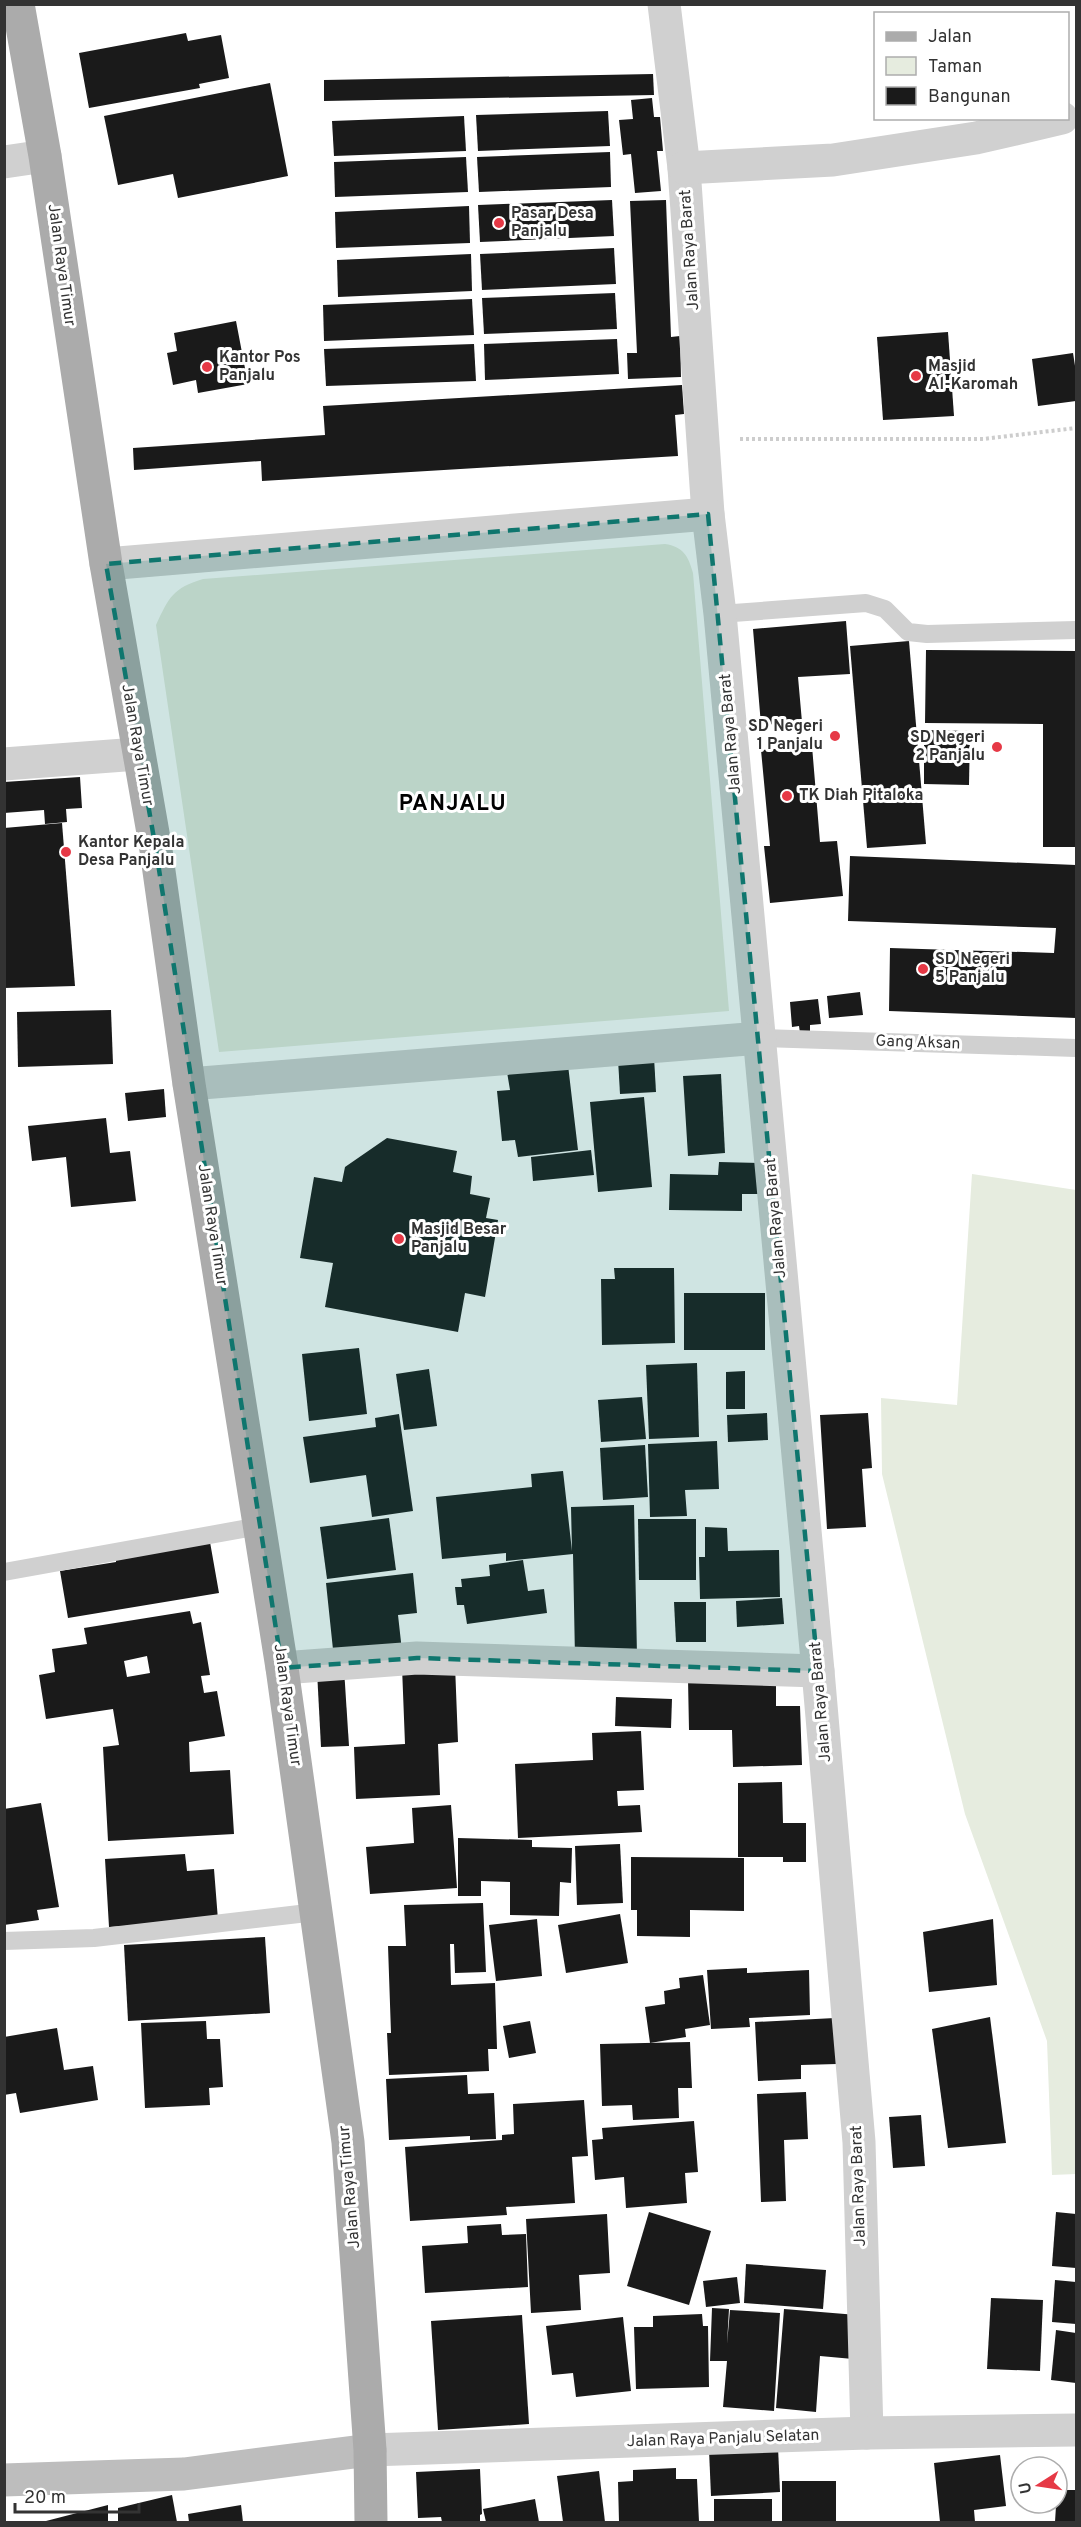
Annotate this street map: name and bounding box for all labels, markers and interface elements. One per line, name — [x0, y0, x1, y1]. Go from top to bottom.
legend — [874, 12, 1069, 120]
text: Jalan — [928, 26, 972, 49]
text: Taman — [928, 56, 982, 79]
text: Bangunan — [928, 86, 1011, 109]
street label: Jalan Raya Barat — [676, 189, 704, 311]
street label: Jalan Raya Timur — [42, 202, 80, 328]
place label: Pasar Desa Panjalu — [511, 204, 594, 242]
marker: Pasar Desa Panjalu — [492, 216, 506, 230]
place label: Kantor Pos Panjalu — [219, 348, 301, 386]
place label: Masjid Al-Karomah — [928, 357, 1018, 395]
marker: Kantor Pos Panjalu — [200, 360, 214, 374]
marker: Masjid Al-Karomah — [909, 369, 923, 383]
street label: Jalan Raya Barat — [716, 673, 746, 795]
street label: Jalan Raya Timur — [116, 682, 158, 808]
place label: SD Negeri 1 Panjalu — [748, 717, 823, 755]
place label: SD Negeri 2 Panjalu — [910, 728, 985, 766]
marker: SD Negeri 1 Panjalu — [828, 729, 842, 743]
marker: SD Negeri 2 Panjalu — [990, 740, 1004, 754]
place label: TK Diah Pitaloka — [799, 786, 923, 806]
marker: TK Diah Pitaloka — [780, 789, 794, 803]
district label: PANJALU — [399, 791, 507, 818]
place label: Kantor Kepala Desa Panjalu — [78, 833, 184, 871]
marker: Kantor Kepala Desa Panjalu — [59, 845, 73, 859]
place label: SD Negeri 5 Panjalu — [935, 950, 1010, 988]
marker: SD Negeri 5 Panjalu — [916, 962, 930, 976]
street label: Gang Aksan — [875, 1032, 961, 1054]
street label: Jalan Raya Barat — [761, 1157, 791, 1279]
street label: Jalan Raya Timur — [192, 1162, 232, 1288]
place label: Masjid Besar Panjalu — [411, 1220, 507, 1258]
marker: Masjid Besar Panjalu — [392, 1232, 406, 1246]
street label: Jalan Raya Barat — [806, 1641, 836, 1763]
street label: Jalan Raya Timur — [268, 1642, 306, 1768]
street label: Jalan Raya Timur — [335, 2125, 365, 2249]
street label: Jalan Raya Barat — [847, 2125, 871, 2247]
street label: Jalan Raya Panjalu Selatan — [626, 2426, 820, 2452]
north arrow — [1009, 2455, 1069, 2515]
scale bar — [15, 2476, 140, 2514]
text: U — [1015, 2480, 1037, 2495]
text: 20 m — [24, 2487, 66, 2510]

